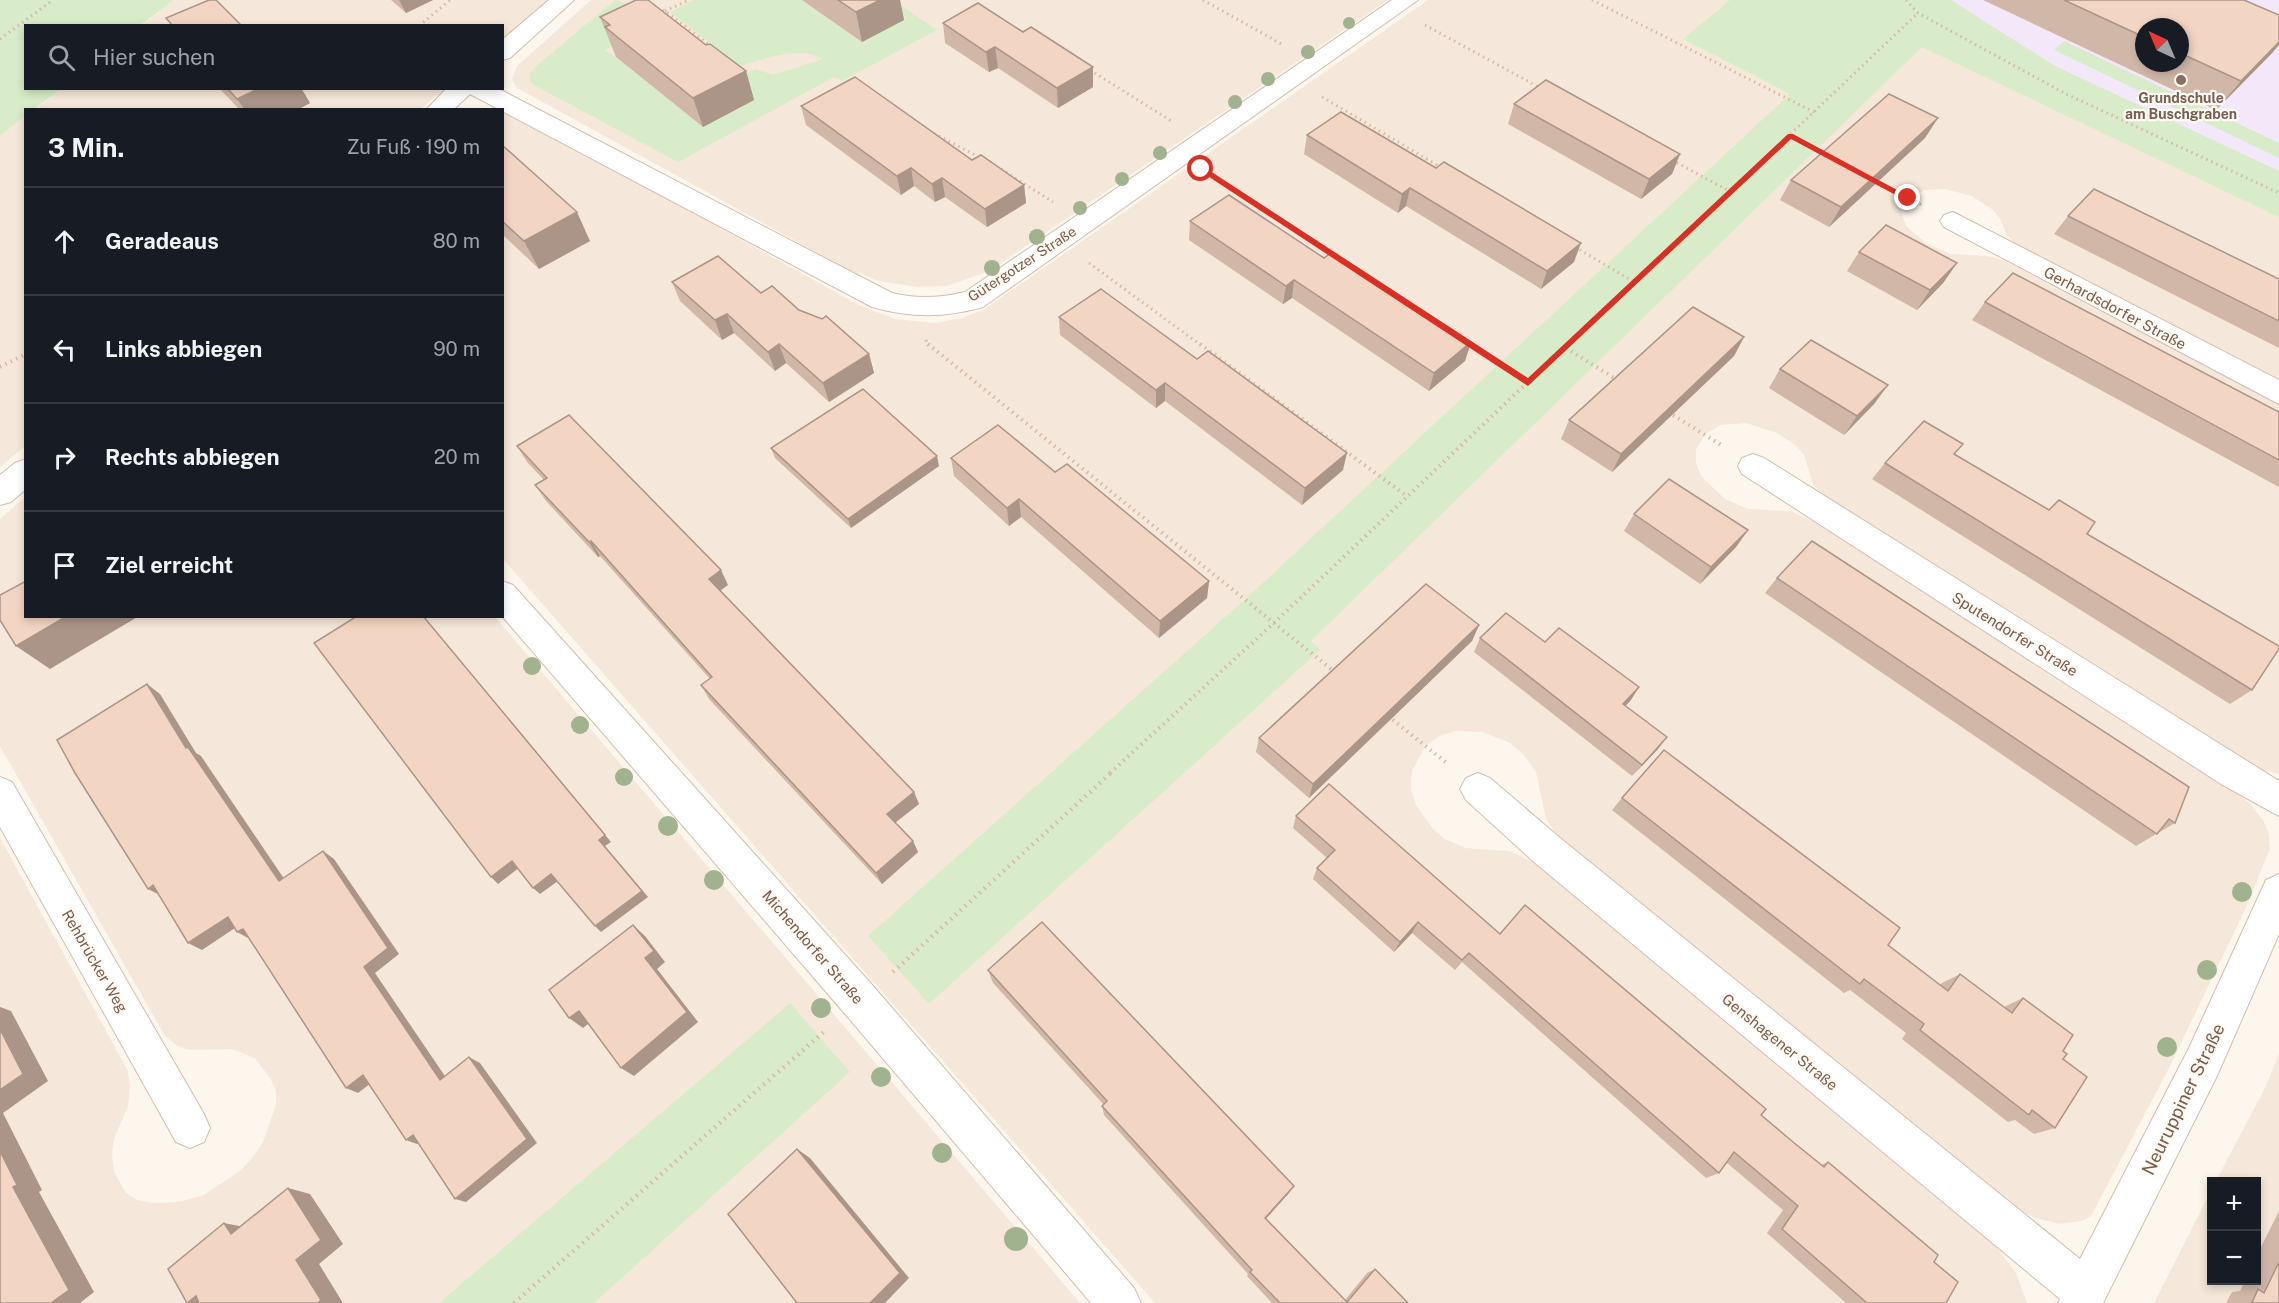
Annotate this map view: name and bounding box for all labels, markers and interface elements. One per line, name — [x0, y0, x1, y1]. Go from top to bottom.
north arrow — [2135, 18, 2189, 72]
search box — [24, 24, 504, 90]
icon: search — [45, 41, 78, 74]
text: Hier suchen — [93, 44, 215, 70]
marker: Grundschule am Buschgraben — [2174, 73, 2188, 87]
place label: Grundschule am Buschgraben — [2125, 90, 2237, 122]
text: 3 Min. — [48, 132, 124, 163]
text: Zu Fuß · 190 m — [347, 135, 480, 159]
route start — [1187, 155, 1213, 181]
route end — [1894, 184, 1920, 210]
street label: Gütergotzer Straße — [965, 223, 1079, 305]
icon: ahead — [48, 225, 81, 258]
text: Geradeaus — [105, 228, 219, 254]
text: 80 m — [433, 229, 480, 253]
street label: Gerhardsdorfer Straße — [2041, 263, 2189, 353]
icon: left — [48, 333, 81, 366]
text: Links abbiegen — [105, 336, 262, 362]
text: 90 m — [433, 337, 480, 361]
icon: right — [48, 441, 81, 474]
text: Rechts abbiegen — [105, 444, 280, 470]
text: 20 m — [434, 445, 480, 469]
icon: arrive — [48, 549, 81, 582]
text: Ziel erreicht — [105, 552, 233, 578]
street label: Sputendorfer Straße — [1949, 588, 2081, 680]
street label: Michendorfer Straße — [759, 887, 867, 1007]
street label: Rehbrücker Weg — [59, 907, 131, 1015]
street label: Genshagener Straße — [1719, 990, 1841, 1094]
street label: Neuruppiner Straße — [2137, 1020, 2229, 1178]
map controls — [2207, 1177, 2261, 1285]
button: + — [2207, 1177, 2261, 1231]
button: − — [2207, 1231, 2261, 1285]

